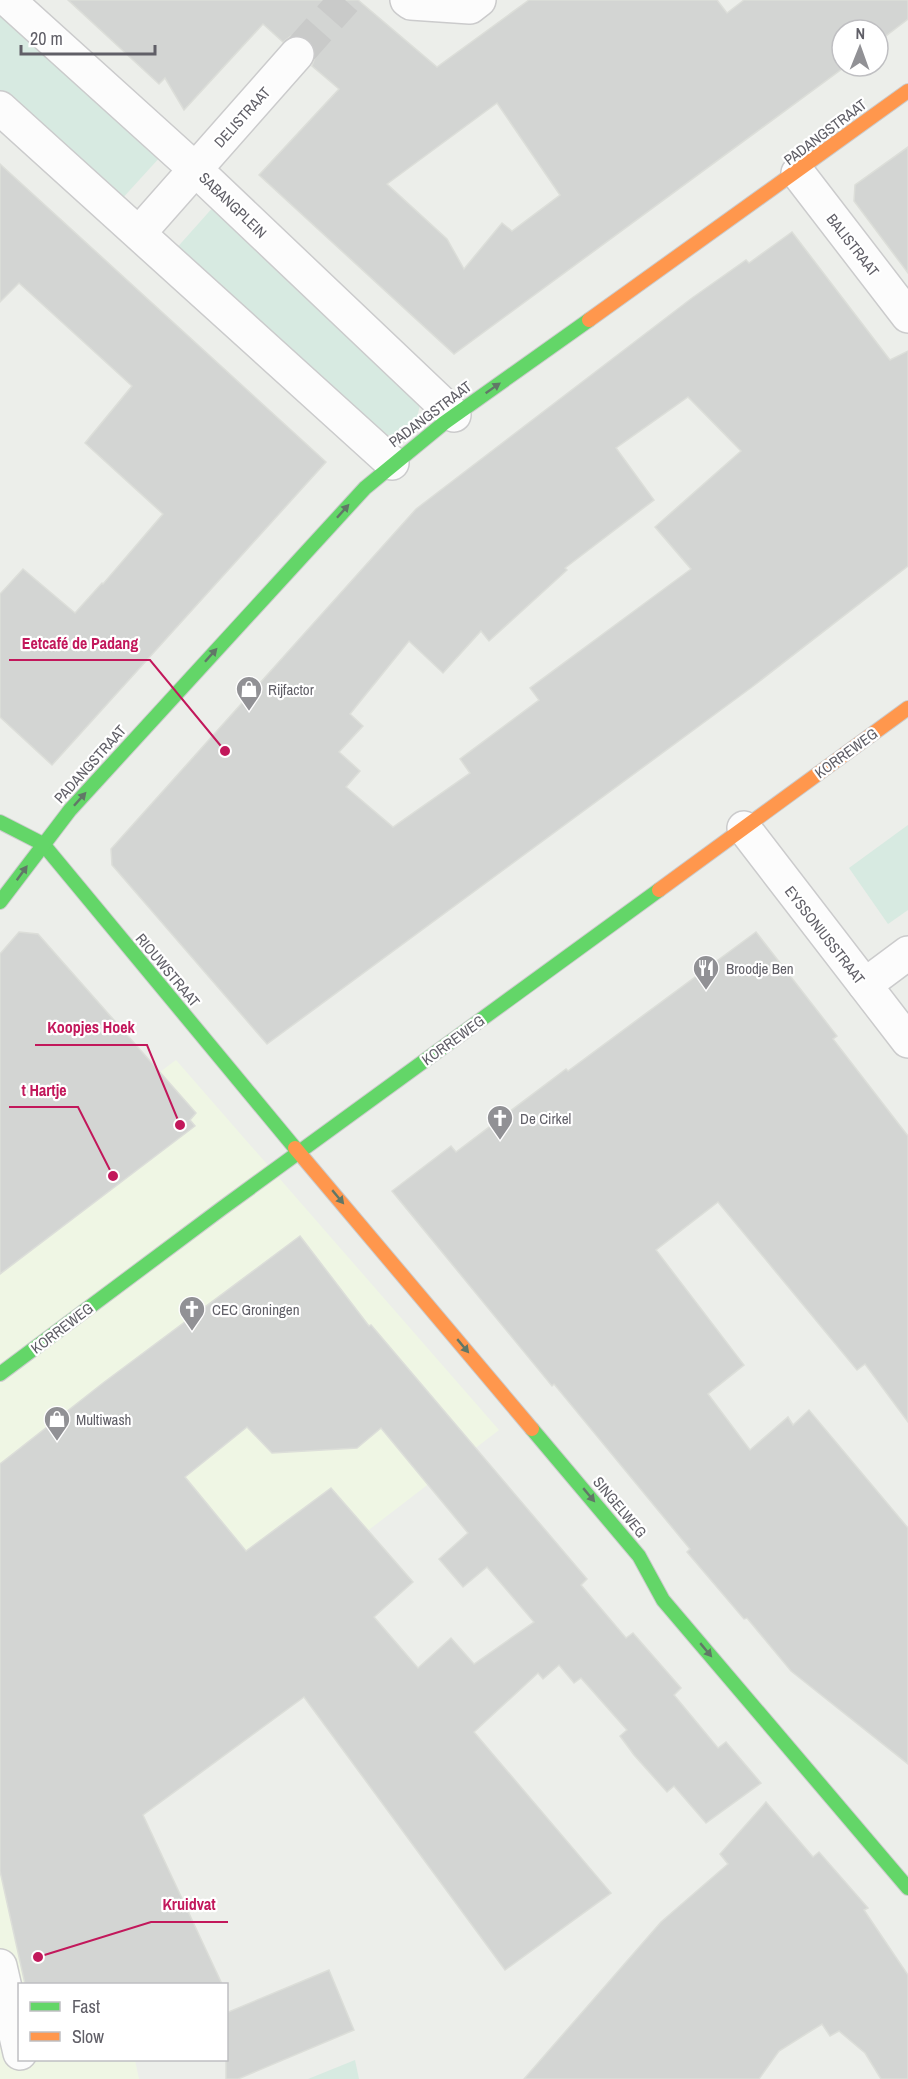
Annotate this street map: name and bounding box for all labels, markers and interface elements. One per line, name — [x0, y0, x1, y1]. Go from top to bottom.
scale bar — [21, 18, 154, 56]
north arrow — [830, 18, 890, 78]
text: N — [855, 22, 865, 44]
text: 20 m — [30, 26, 63, 51]
street label: DELISTRAAT — [209, 82, 275, 152]
street label: PADANGSTRAAT — [779, 94, 871, 170]
street label: SABANGPLEIN — [194, 167, 272, 243]
street label: BALISTRAAT — [822, 209, 884, 281]
street label: PADANGSTRAAT — [384, 376, 476, 452]
one-way arrow — [485, 382, 501, 394]
one-way arrow — [336, 504, 349, 519]
callout: Eetcafé de Padang — [9, 626, 150, 660]
text: Eetcafé de Padang — [22, 632, 138, 654]
one-way arrow — [204, 648, 217, 663]
shop icon: Rijfactor — [234, 674, 264, 712]
place label: Rijfactor — [268, 679, 314, 700]
street label: PADANGSTRAAT — [49, 720, 131, 808]
street label: KORREWEG — [810, 723, 882, 783]
one-way arrow — [73, 792, 86, 807]
one-way arrow — [15, 866, 27, 881]
street label: EYSSONIUSSTRAAT — [780, 881, 870, 989]
street label: RIOUWSTRAAT — [131, 929, 205, 1012]
restaurant icon: Broodje Ben — [691, 953, 721, 991]
place label: Broodje Ben — [726, 958, 794, 979]
street label: KORREWEG — [417, 1010, 489, 1070]
callout: Koopjes Hoek — [35, 1011, 147, 1045]
text: Koopjes Hoek — [47, 1016, 135, 1038]
callout: t Hartje — [9, 1073, 78, 1107]
text: t Hartje — [21, 1079, 67, 1101]
church icon: De Cirkel — [485, 1103, 515, 1141]
place label: De Cirkel — [520, 1108, 571, 1129]
one-way arrow — [331, 1189, 344, 1204]
church icon: CEC Groningen — [177, 1294, 207, 1332]
street label: KORREWEG — [26, 1298, 98, 1358]
place label: CEC Groningen — [212, 1299, 300, 1320]
one-way arrow — [457, 1338, 470, 1354]
shop icon: Multiwash — [42, 1404, 72, 1442]
place label: Multiwash — [76, 1409, 131, 1430]
street label: SINGELWEG — [588, 1472, 652, 1542]
one-way arrow — [582, 1488, 595, 1503]
one-way arrow — [699, 1642, 712, 1657]
callout: Kruidvat — [151, 1888, 228, 1922]
text: Kruidvat — [162, 1893, 216, 1915]
legend — [18, 1983, 228, 2061]
text: Fast — [72, 1994, 100, 2019]
text: Slow — [72, 2024, 104, 2049]

